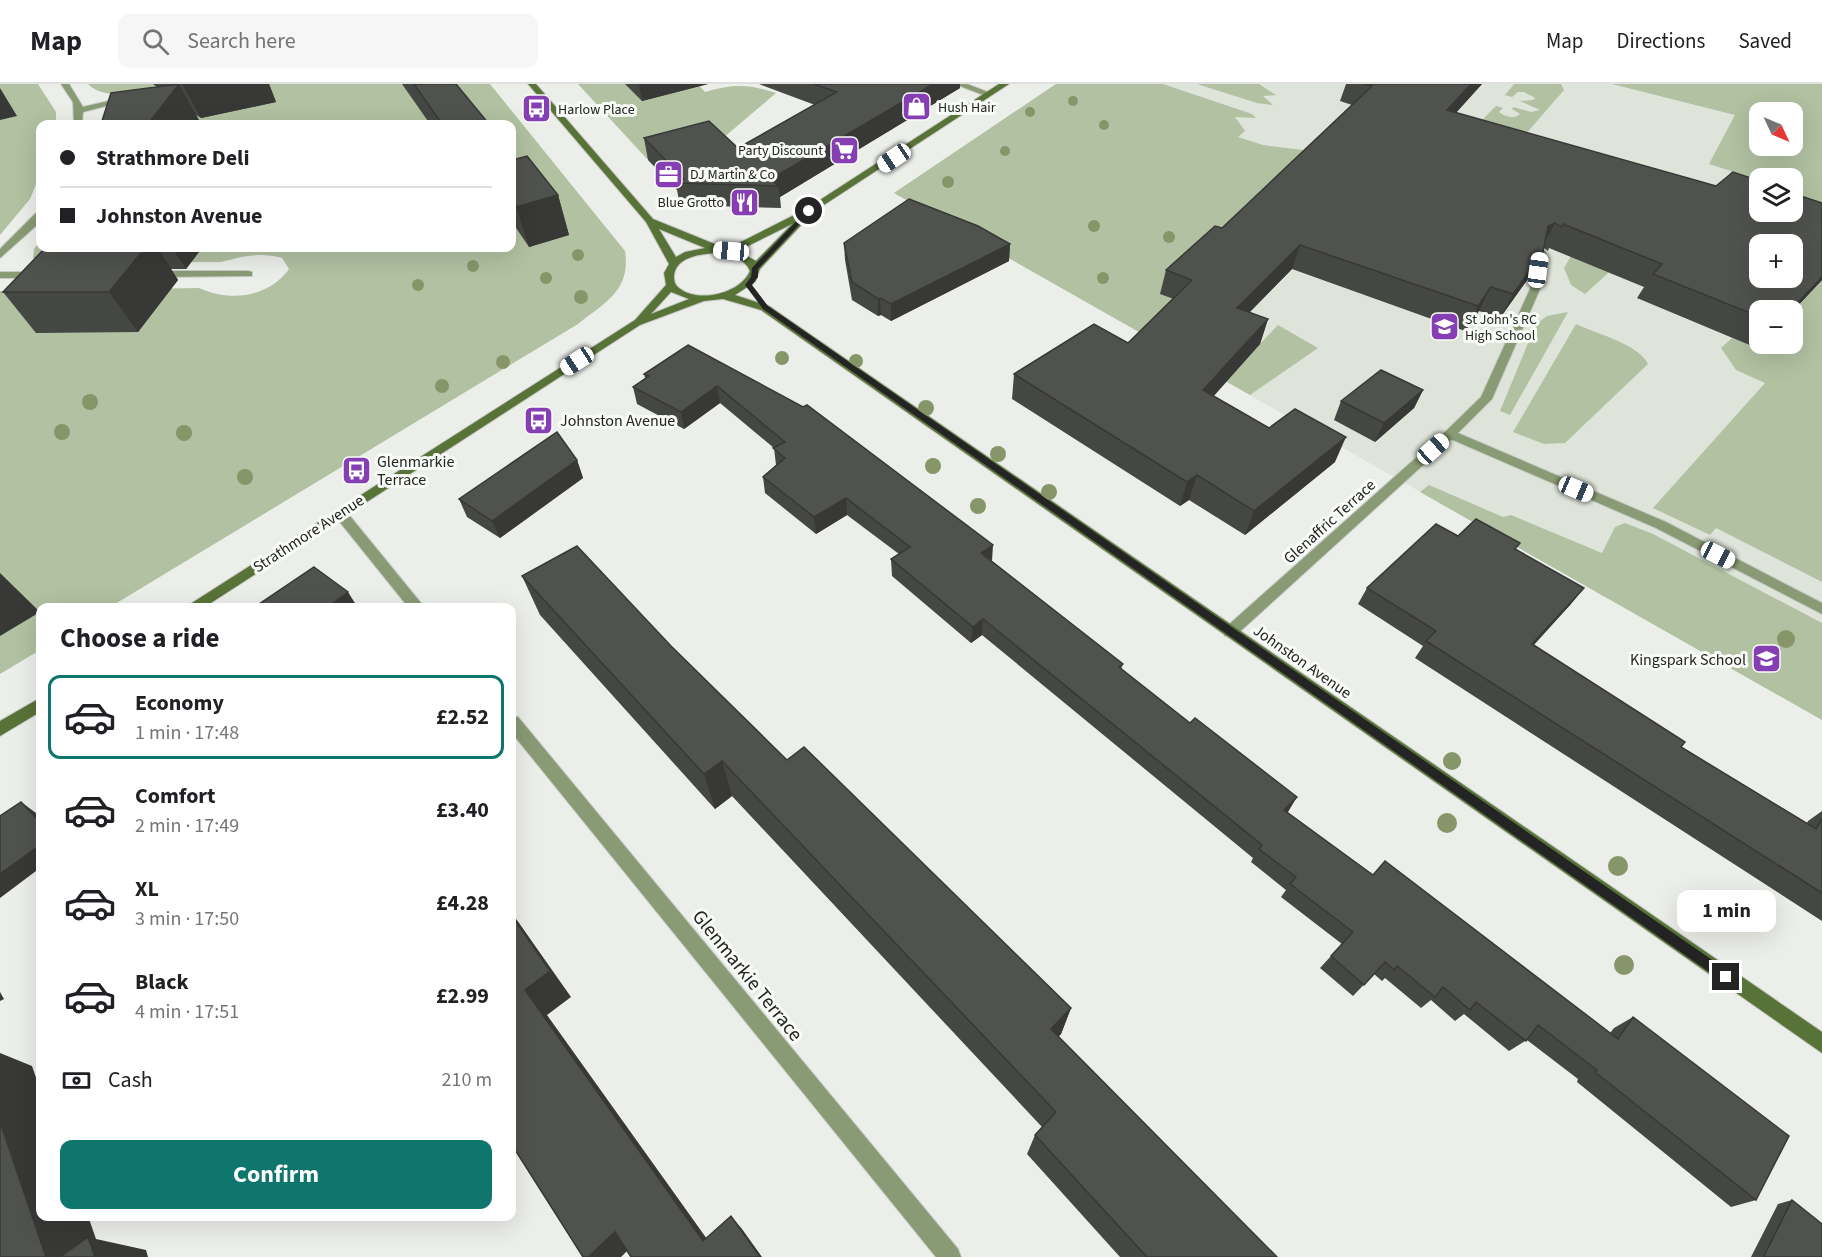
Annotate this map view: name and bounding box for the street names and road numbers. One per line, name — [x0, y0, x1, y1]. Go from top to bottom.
street label: Glenaffric Terrace — [1279, 474, 1381, 569]
street label: Strathmore Avenue — [249, 490, 368, 578]
street label: Johnston Avenue — [1249, 620, 1356, 704]
street label: Glenmarkie Terrace — [685, 904, 809, 1047]

